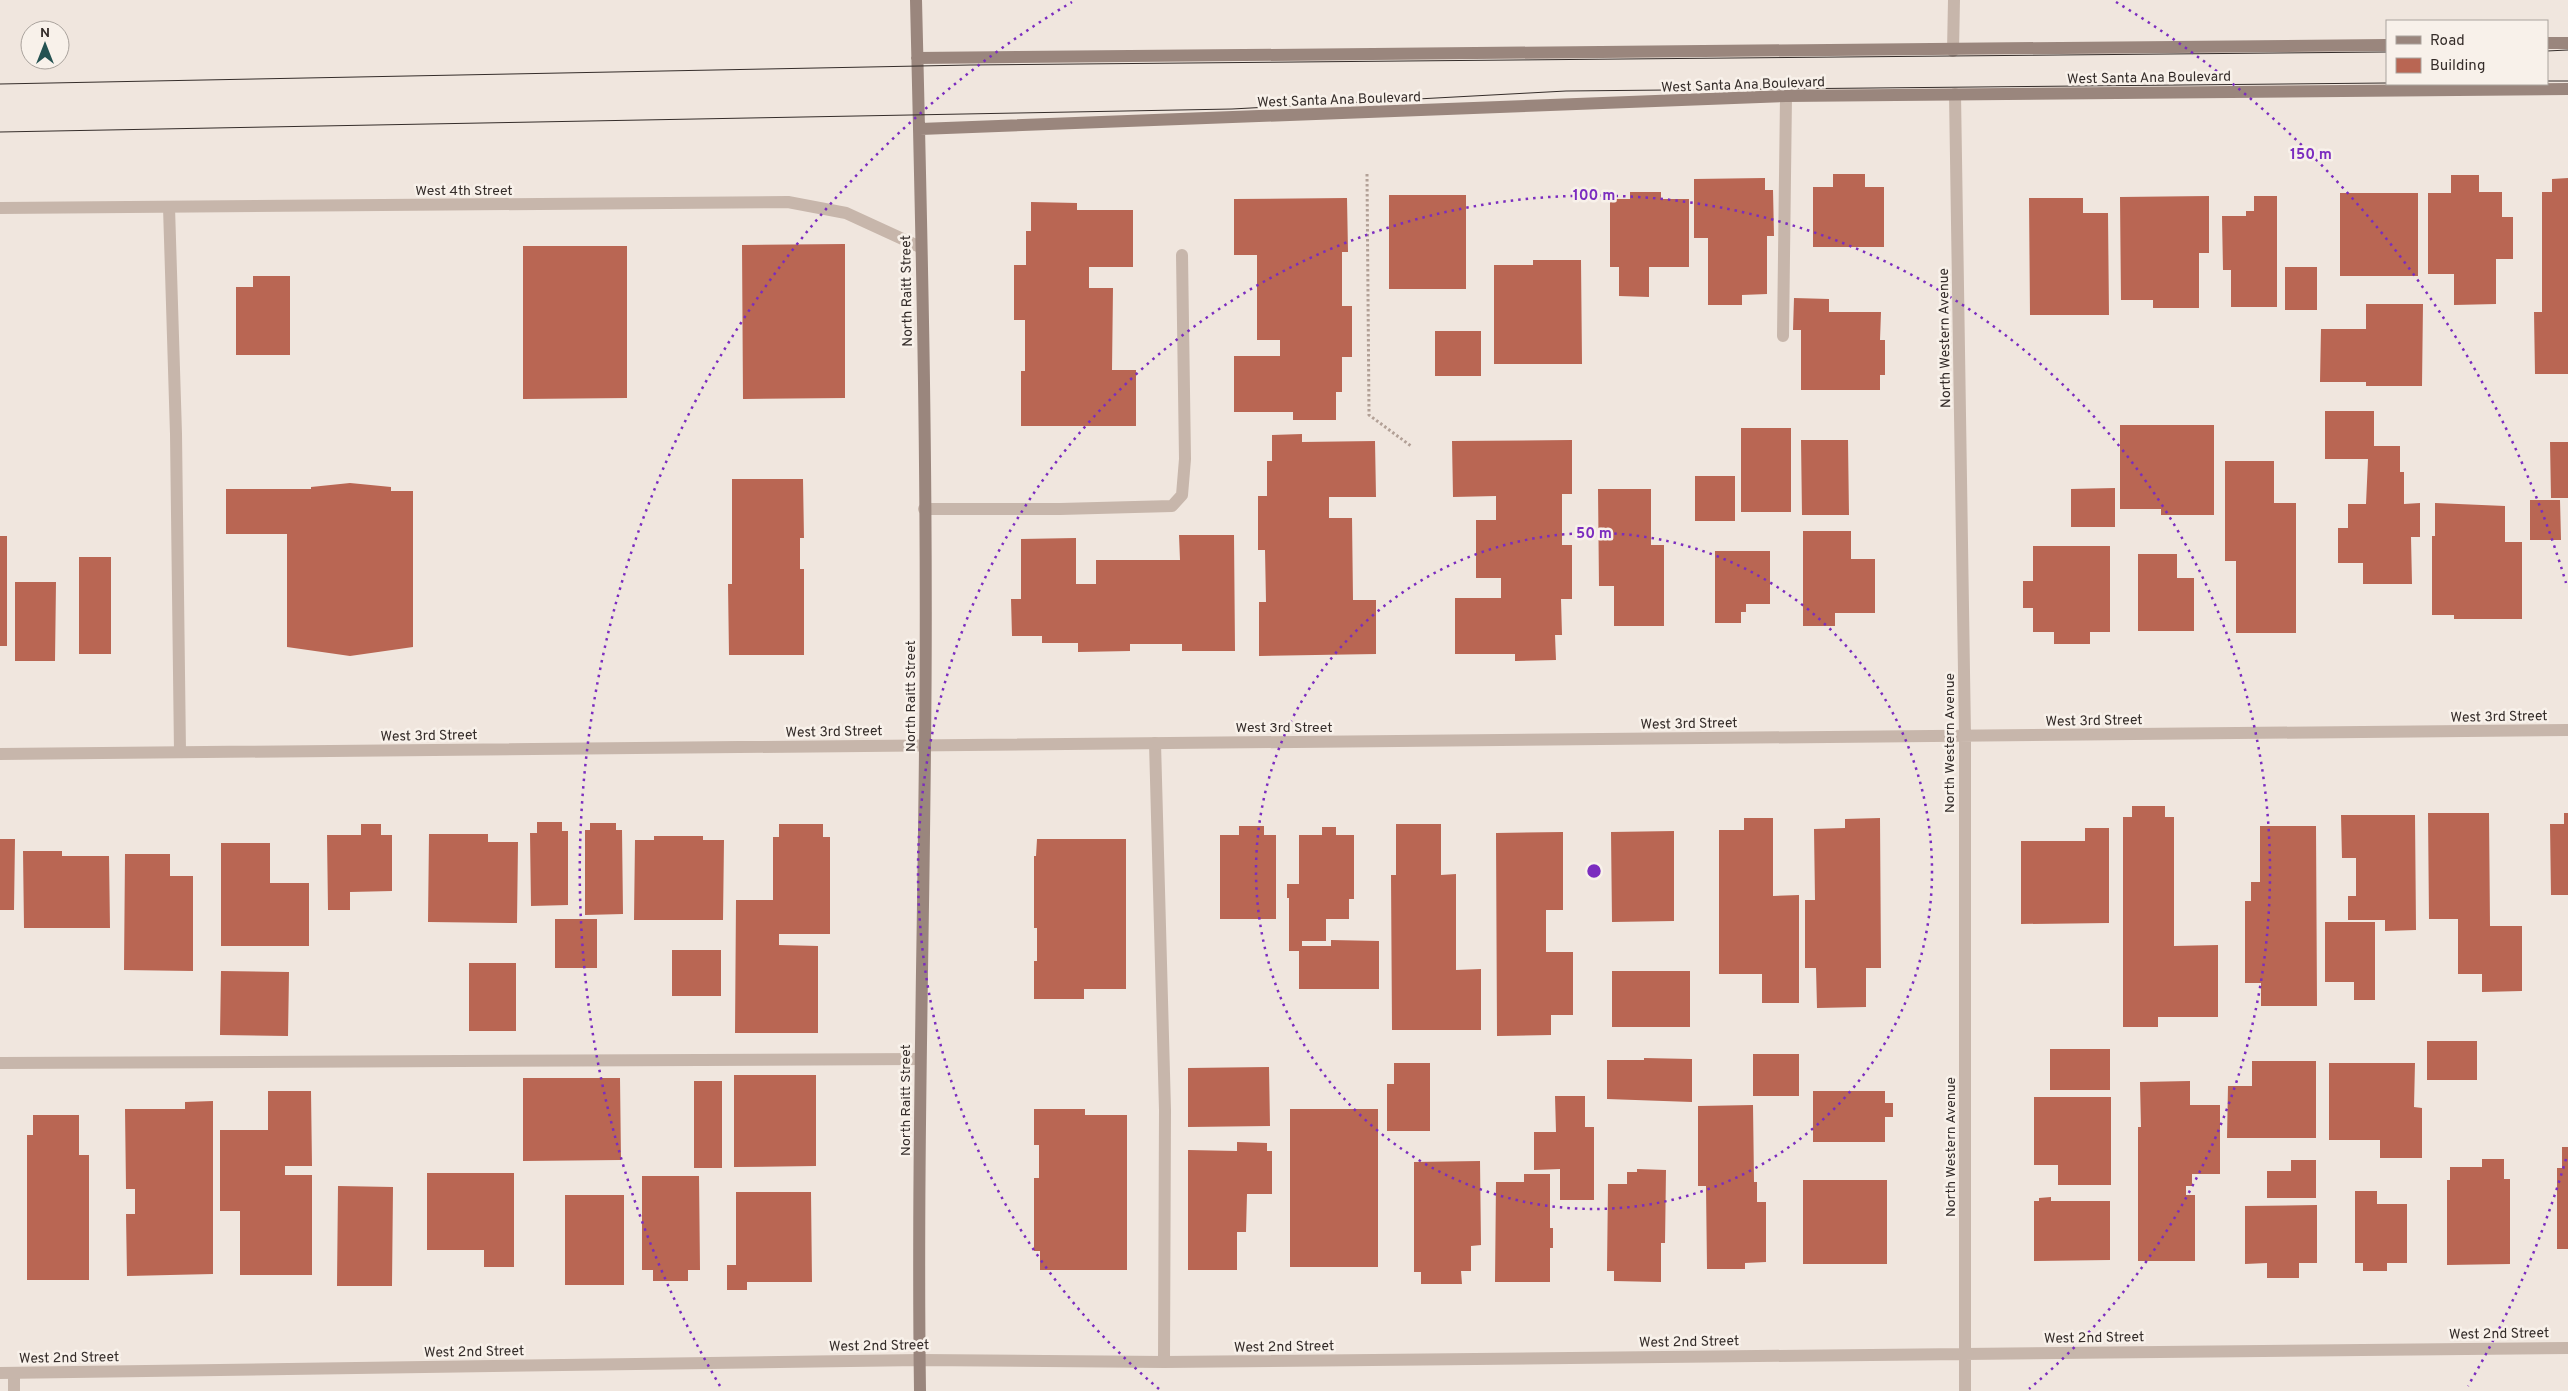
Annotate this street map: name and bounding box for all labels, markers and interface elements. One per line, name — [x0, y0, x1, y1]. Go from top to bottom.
north arrow — [20, 20, 70, 70]
legend — [2386, 20, 2548, 85]
text: N — [40, 25, 50, 42]
text: Road — [2430, 32, 2465, 51]
text: Building — [2430, 57, 2485, 76]
street label: West Santa Ana Boulevard — [2067, 69, 2231, 88]
street label: West Santa Ana Boulevard — [1661, 74, 1825, 97]
street label: West Santa Ana Boulevard — [1257, 89, 1421, 112]
text: 150 m — [2290, 146, 2332, 165]
street label: West 4th Street — [415, 183, 513, 200]
text: 100 m — [1573, 187, 1615, 206]
street label: North Raitt Street — [898, 235, 917, 347]
street label: North Western Avenue — [1936, 268, 1955, 408]
text: 50 m — [1576, 525, 1612, 544]
street label: North Raitt Street — [903, 640, 920, 752]
street label: North Western Avenue — [1942, 673, 1959, 813]
street label: West 3rd Street — [2450, 708, 2548, 727]
street label: West 3rd Street — [2045, 712, 2143, 731]
street label: West 3rd Street — [1640, 715, 1738, 734]
street label: West 3rd Street — [1235, 720, 1333, 737]
street label: West 3rd Street — [785, 723, 883, 742]
street label: West 3rd Street — [380, 727, 478, 746]
centre of rings — [1585, 862, 1603, 880]
street label: North Raitt Street — [898, 1044, 915, 1156]
street label: North Western Avenue — [1943, 1077, 1960, 1217]
street label: West 2nd Street — [2449, 1325, 2549, 1344]
street label: West 2nd Street — [2044, 1329, 2144, 1348]
street label: West 2nd Street — [1639, 1333, 1739, 1352]
street label: West 2nd Street — [829, 1337, 929, 1356]
street label: West 2nd Street — [1234, 1338, 1334, 1357]
street label: West 2nd Street — [424, 1343, 524, 1362]
street label: West 2nd Street — [19, 1349, 119, 1368]

